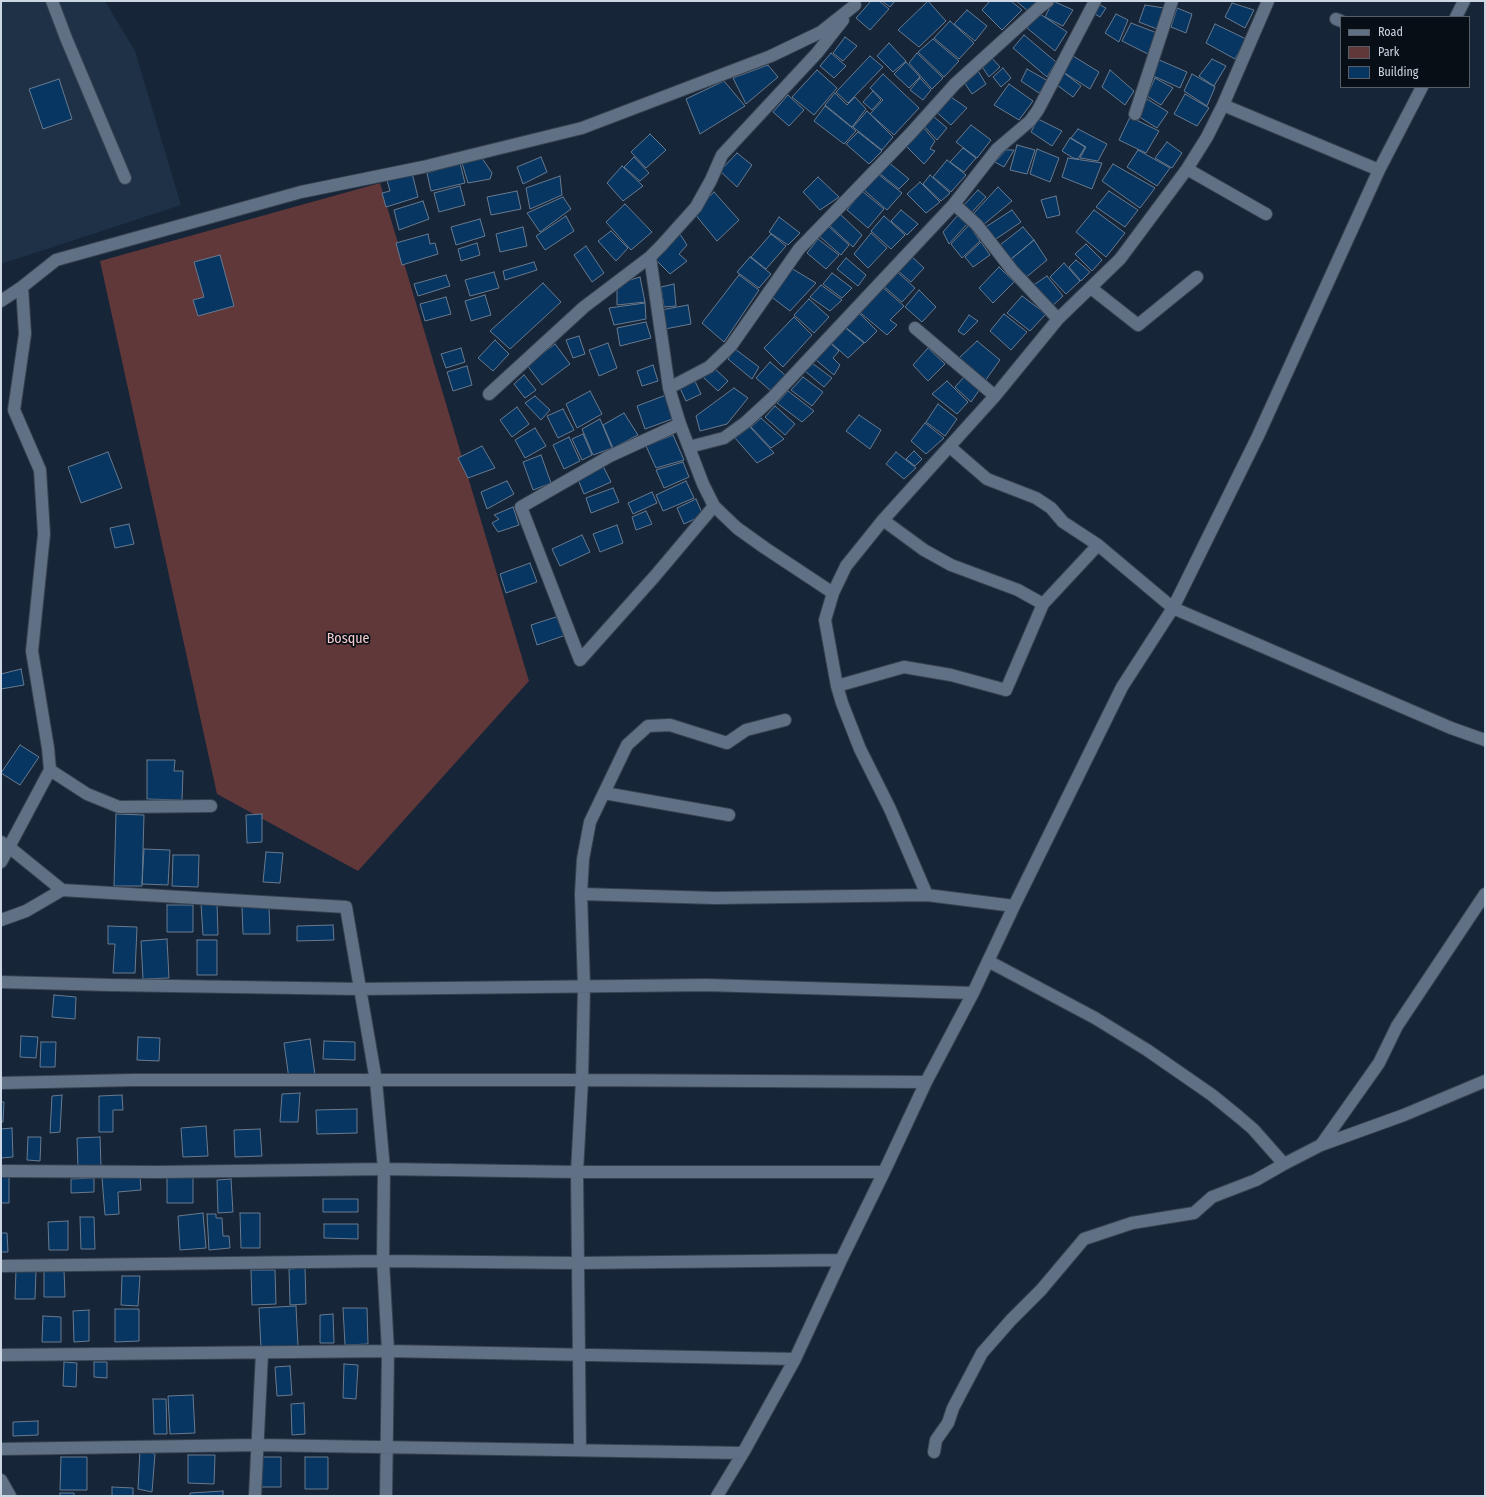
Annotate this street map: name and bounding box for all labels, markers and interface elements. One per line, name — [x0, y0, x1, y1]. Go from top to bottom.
legend — [1340, 16, 1470, 88]
text: Road — [1378, 25, 1403, 39]
text: Park — [1378, 45, 1399, 59]
text: Building — [1378, 65, 1418, 79]
park label: Bosque — [327, 631, 369, 647]

